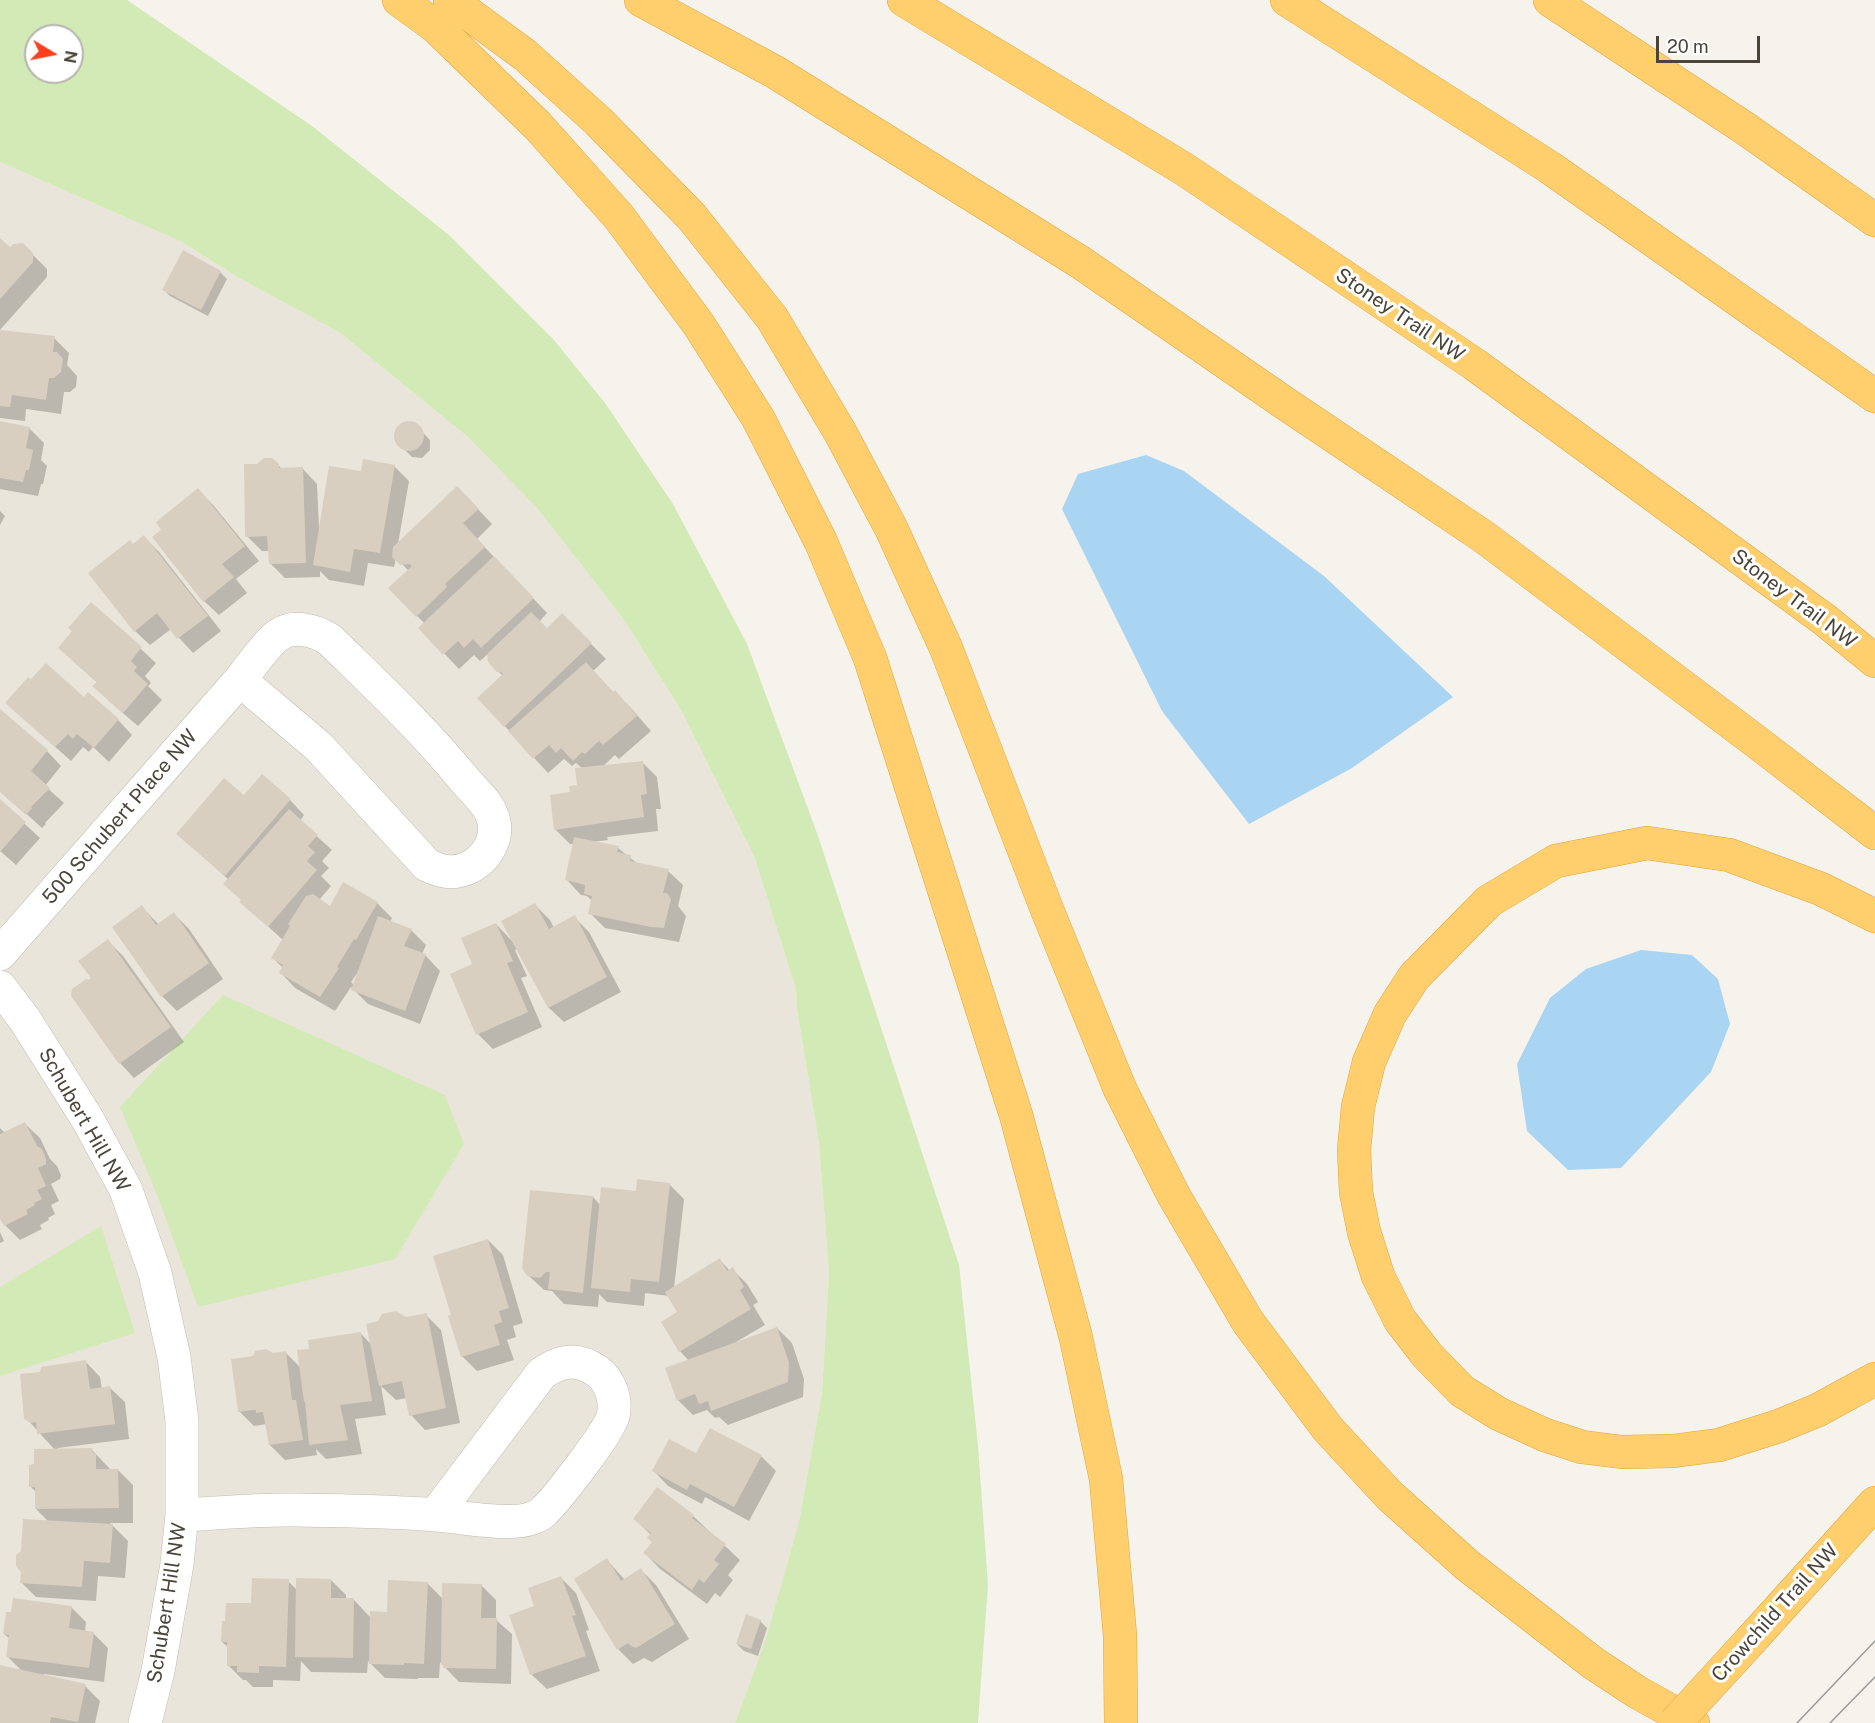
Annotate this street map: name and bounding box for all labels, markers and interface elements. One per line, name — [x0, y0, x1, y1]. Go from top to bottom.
north arrow — [24, 24, 84, 84]
scale bar — [1659, 24, 1762, 62]
text: 20 m — [1667, 36, 1709, 57]
text: N — [60, 49, 81, 65]
street label: Stoney Trail NW — [1331, 263, 1469, 367]
street label: Stoney Trail NW — [1727, 544, 1861, 654]
street label: 500 Schubert Place NW — [38, 725, 202, 909]
street label: Schubert Hill NW — [33, 1044, 135, 1196]
street label: Schubert Hill NW — [142, 1521, 192, 1685]
street label: Crowchild Trail NW — [1707, 1539, 1843, 1687]

